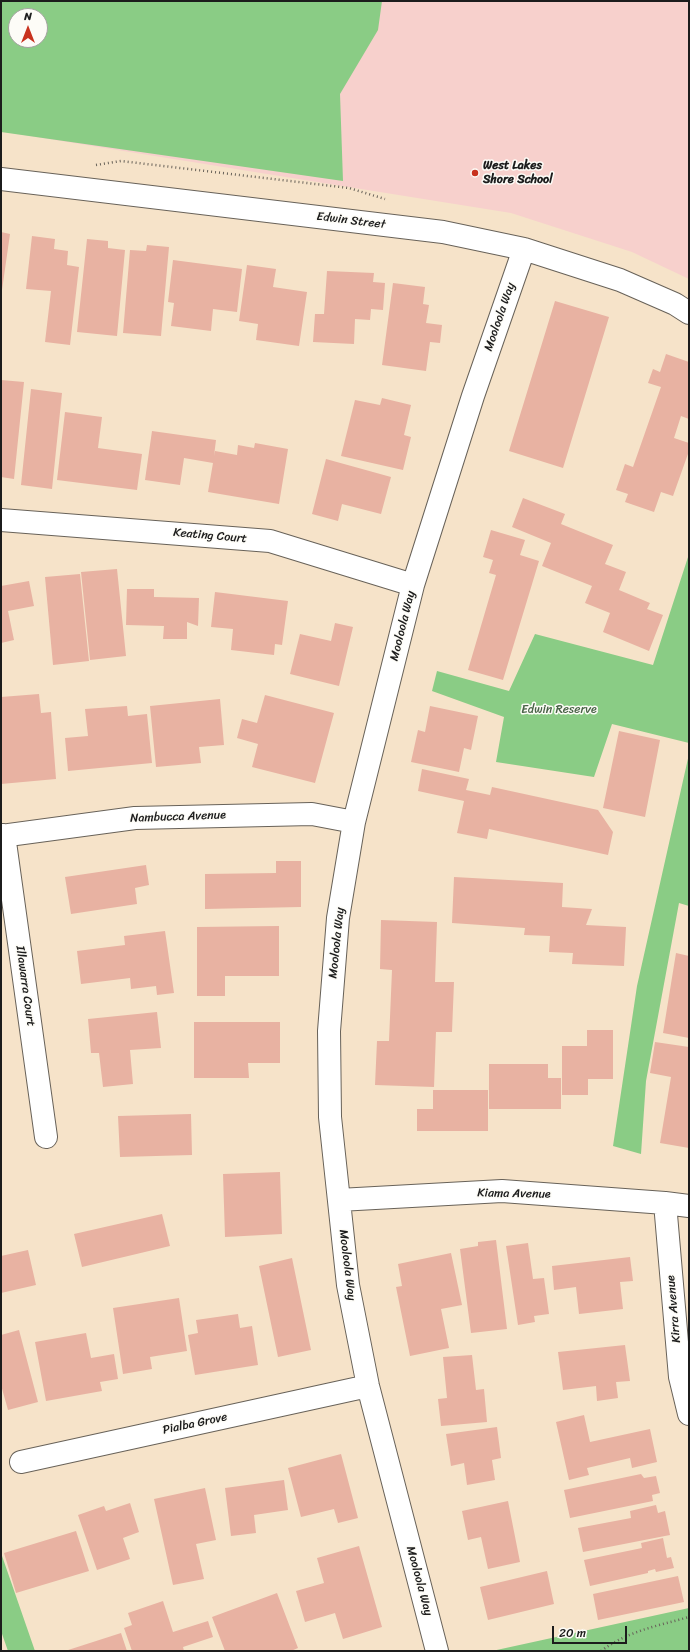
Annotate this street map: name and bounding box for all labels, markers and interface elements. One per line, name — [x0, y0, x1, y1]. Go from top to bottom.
text: N — [24, 7, 32, 26]
north arrow — [8, 8, 48, 48]
place label: West Lakes Shore School — [483, 159, 553, 187]
marker: West Lakes Shore School — [470, 168, 480, 178]
street label: Edwin Street — [316, 210, 386, 232]
street label: Mooloola Way — [482, 281, 518, 353]
street label: Keating Court — [173, 526, 247, 546]
street label: Mooloola Way — [387, 590, 419, 662]
park label: Edwin Reserve — [521, 703, 597, 717]
street label: Nambucca Avenue — [130, 808, 226, 826]
street label: Mooloola Way — [326, 907, 348, 979]
street label: Illawarra Court — [12, 945, 38, 1027]
street label: Kiama Avenue — [477, 1186, 551, 1202]
street label: Mooloola Way — [335, 1229, 359, 1301]
street label: Kirra Avenue — [664, 1275, 684, 1343]
street label: Pialba Grove — [161, 1410, 229, 1438]
street label: Mooloola Way — [403, 1545, 435, 1617]
scale bar — [554, 1618, 629, 1644]
text: 20 m — [559, 1622, 586, 1644]

